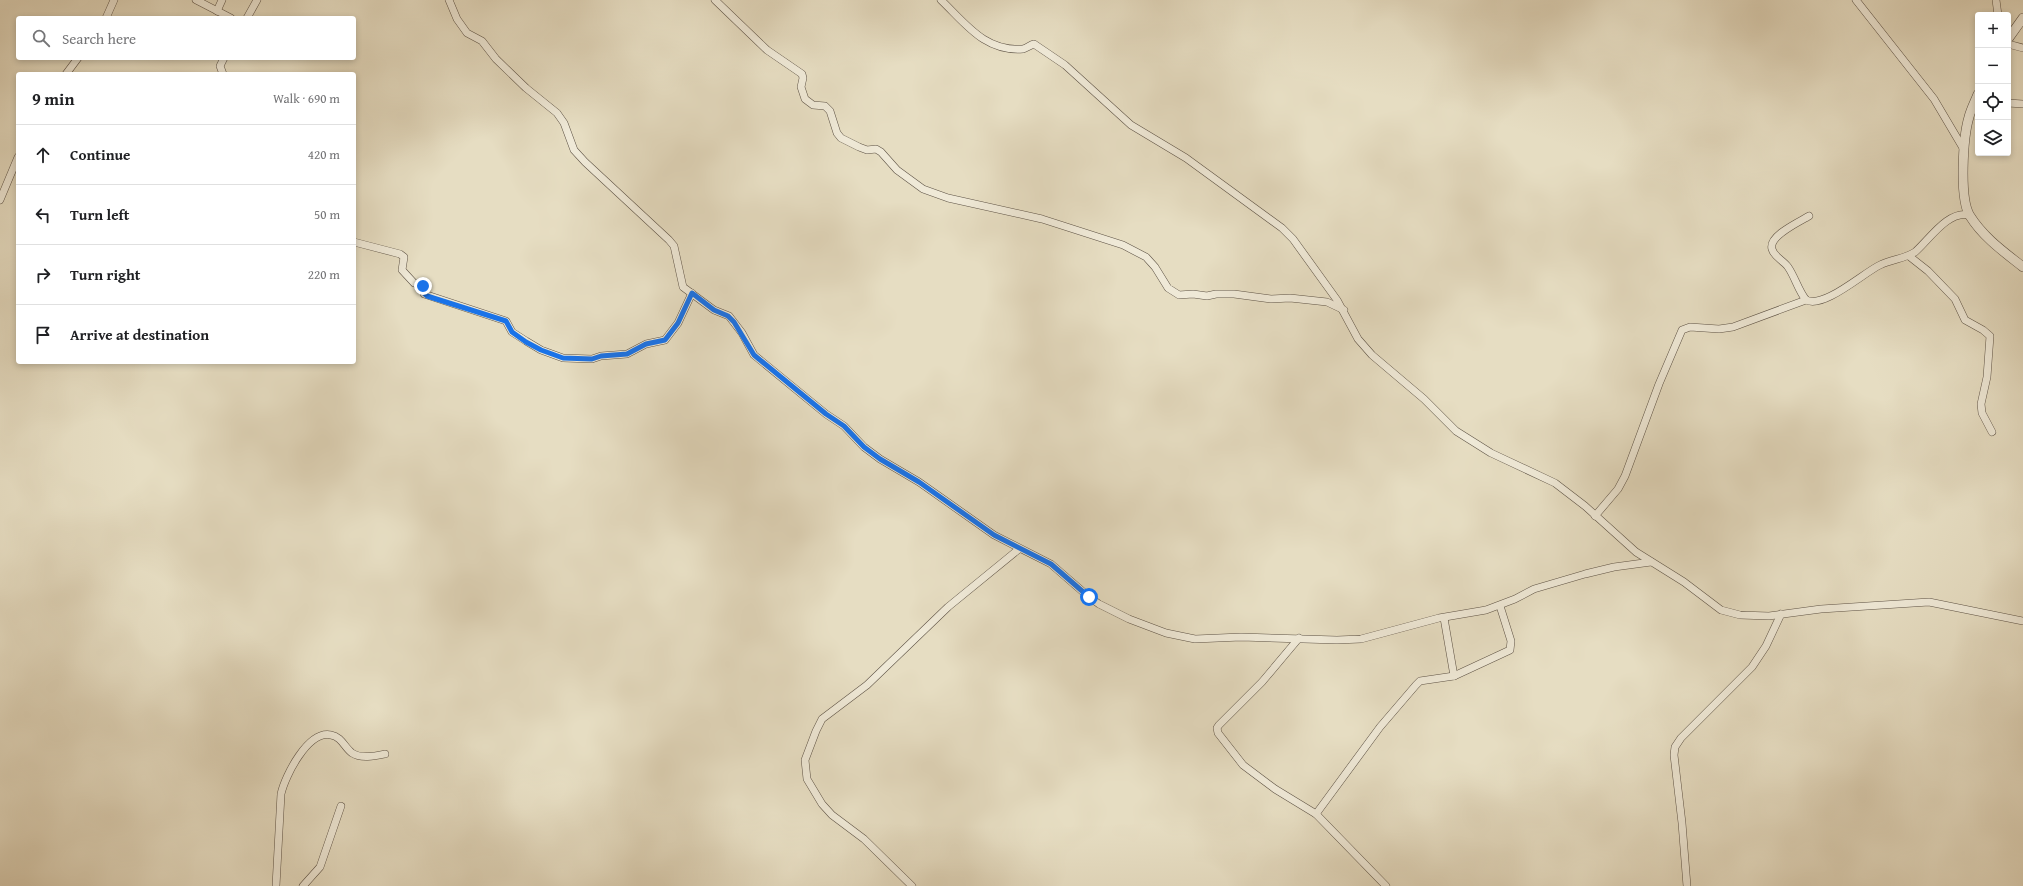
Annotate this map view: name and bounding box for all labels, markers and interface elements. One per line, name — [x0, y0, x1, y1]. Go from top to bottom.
map controls — [1975, 12, 2011, 156]
button: + — [1975, 12, 2011, 48]
search box — [16, 16, 356, 60]
icon: search — [30, 27, 52, 49]
text: Search here — [62, 28, 136, 49]
button: − — [1975, 48, 2011, 84]
button: locate — [1975, 84, 2011, 120]
text: 9 min — [32, 86, 74, 111]
text: Walk · 690 m — [273, 89, 340, 108]
button: layers — [1975, 120, 2011, 156]
icon: ahead — [32, 144, 54, 166]
text: Continue — [70, 144, 131, 165]
text: 420 m — [308, 145, 340, 164]
icon: left — [32, 204, 54, 226]
text: Turn left — [70, 204, 129, 225]
text: 50 m — [314, 205, 340, 224]
icon: right — [32, 264, 54, 286]
text: Turn right — [70, 264, 141, 285]
text: 220 m — [308, 265, 340, 284]
route end — [414, 277, 432, 295]
icon: arrive — [32, 324, 54, 346]
text: Arrive at destination — [70, 324, 209, 345]
route start — [1080, 588, 1098, 606]

